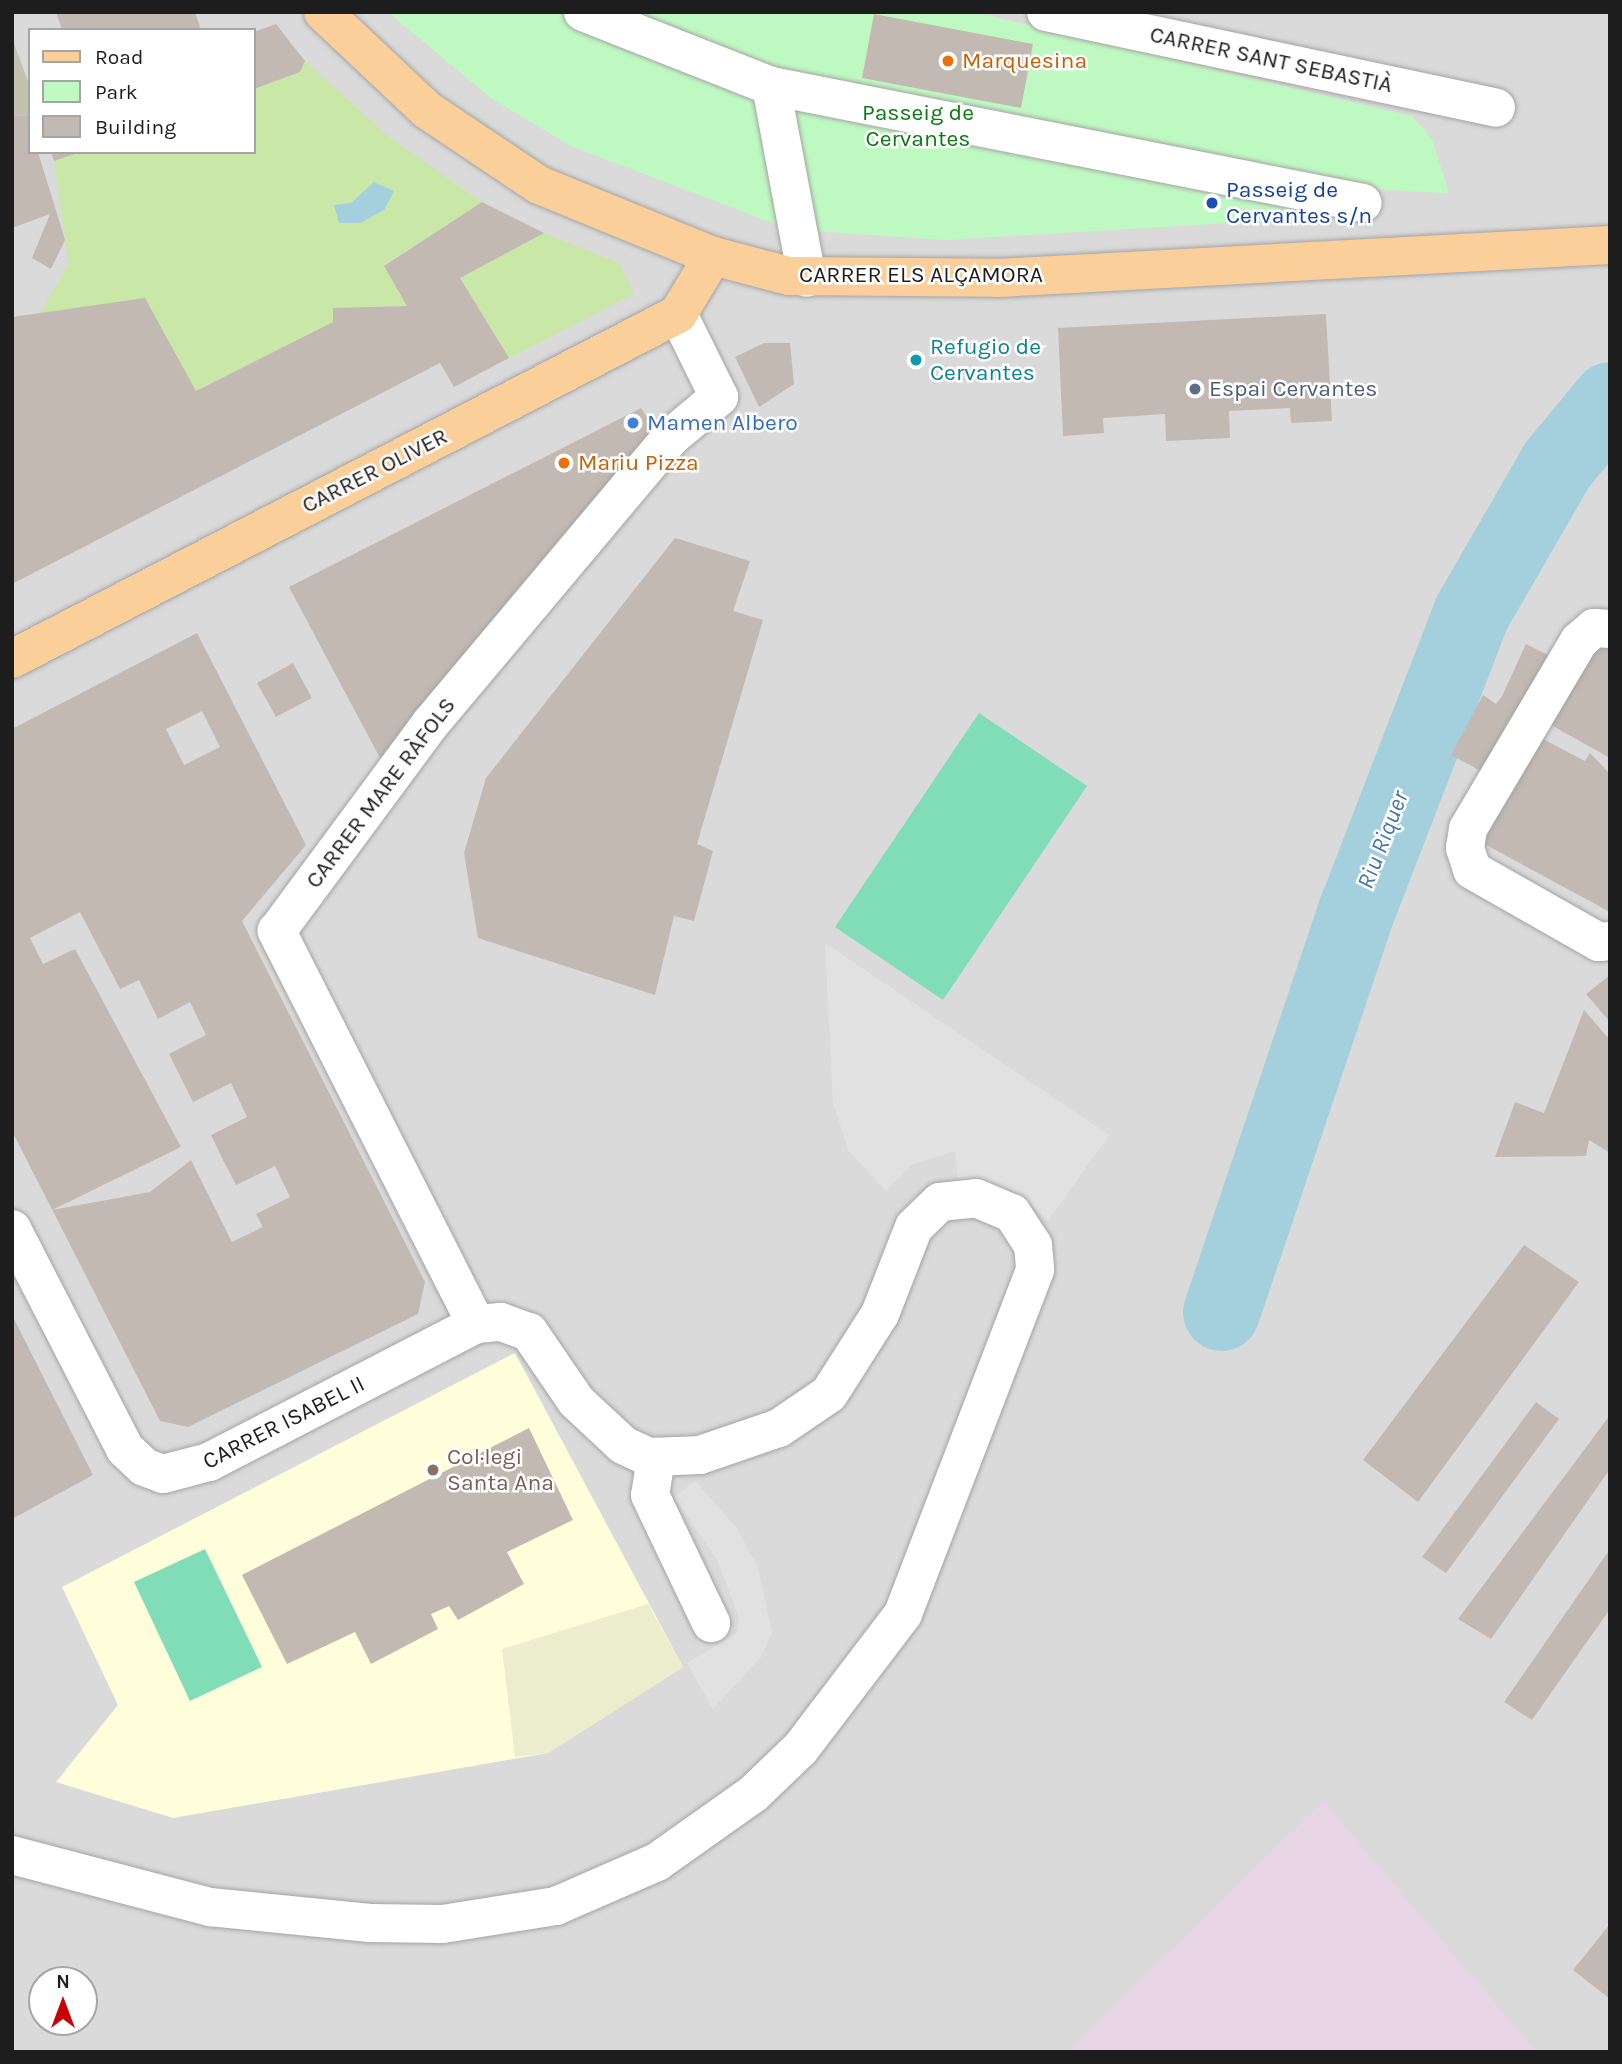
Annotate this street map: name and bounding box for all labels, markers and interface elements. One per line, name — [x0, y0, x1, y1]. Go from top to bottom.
street label: CARRER SANT SEBASTIÀ — [1147, 21, 1395, 99]
legend — [28, 28, 256, 154]
text: Road — [95, 45, 143, 69]
place label: Marquesina — [962, 47, 1087, 75]
marker: Marquesina — [940, 53, 956, 69]
text: Park — [95, 80, 138, 104]
park label: Passeig de Cervantes — [862, 99, 974, 153]
text: Building — [95, 115, 176, 139]
place label: Passeig de Cervantes s/n — [1226, 176, 1372, 230]
marker: Passeig de Cervantes s/n — [1204, 195, 1220, 211]
street label: CARRER ELS ALÇAMORA — [799, 261, 1043, 289]
place label: Refugio de Cervantes — [930, 333, 1041, 387]
marker: Refugio de Cervantes — [908, 352, 924, 368]
place label: Espai Cervantes — [1209, 375, 1377, 403]
marker: Espai Cervantes — [1187, 381, 1203, 397]
place label: Mamen Albero — [647, 409, 798, 437]
marker: Mamen Albero — [625, 415, 641, 431]
street label: CARRER OLIVER — [297, 422, 453, 520]
place label: Mariu Pizza — [578, 449, 699, 477]
marker: Mariu Pizza — [556, 455, 572, 471]
street label: CARRER MARE RÀFOLS — [300, 692, 462, 894]
water label: Riu Riquer — [1351, 787, 1415, 893]
street label: CARRER ISABEL II — [199, 1370, 369, 1476]
place label: Col·legi Santa Ana — [447, 1443, 554, 1497]
marker: Col·legi Santa Ana — [425, 1462, 441, 1478]
north arrow — [28, 1966, 98, 2036]
text: N — [56, 1971, 70, 1993]

